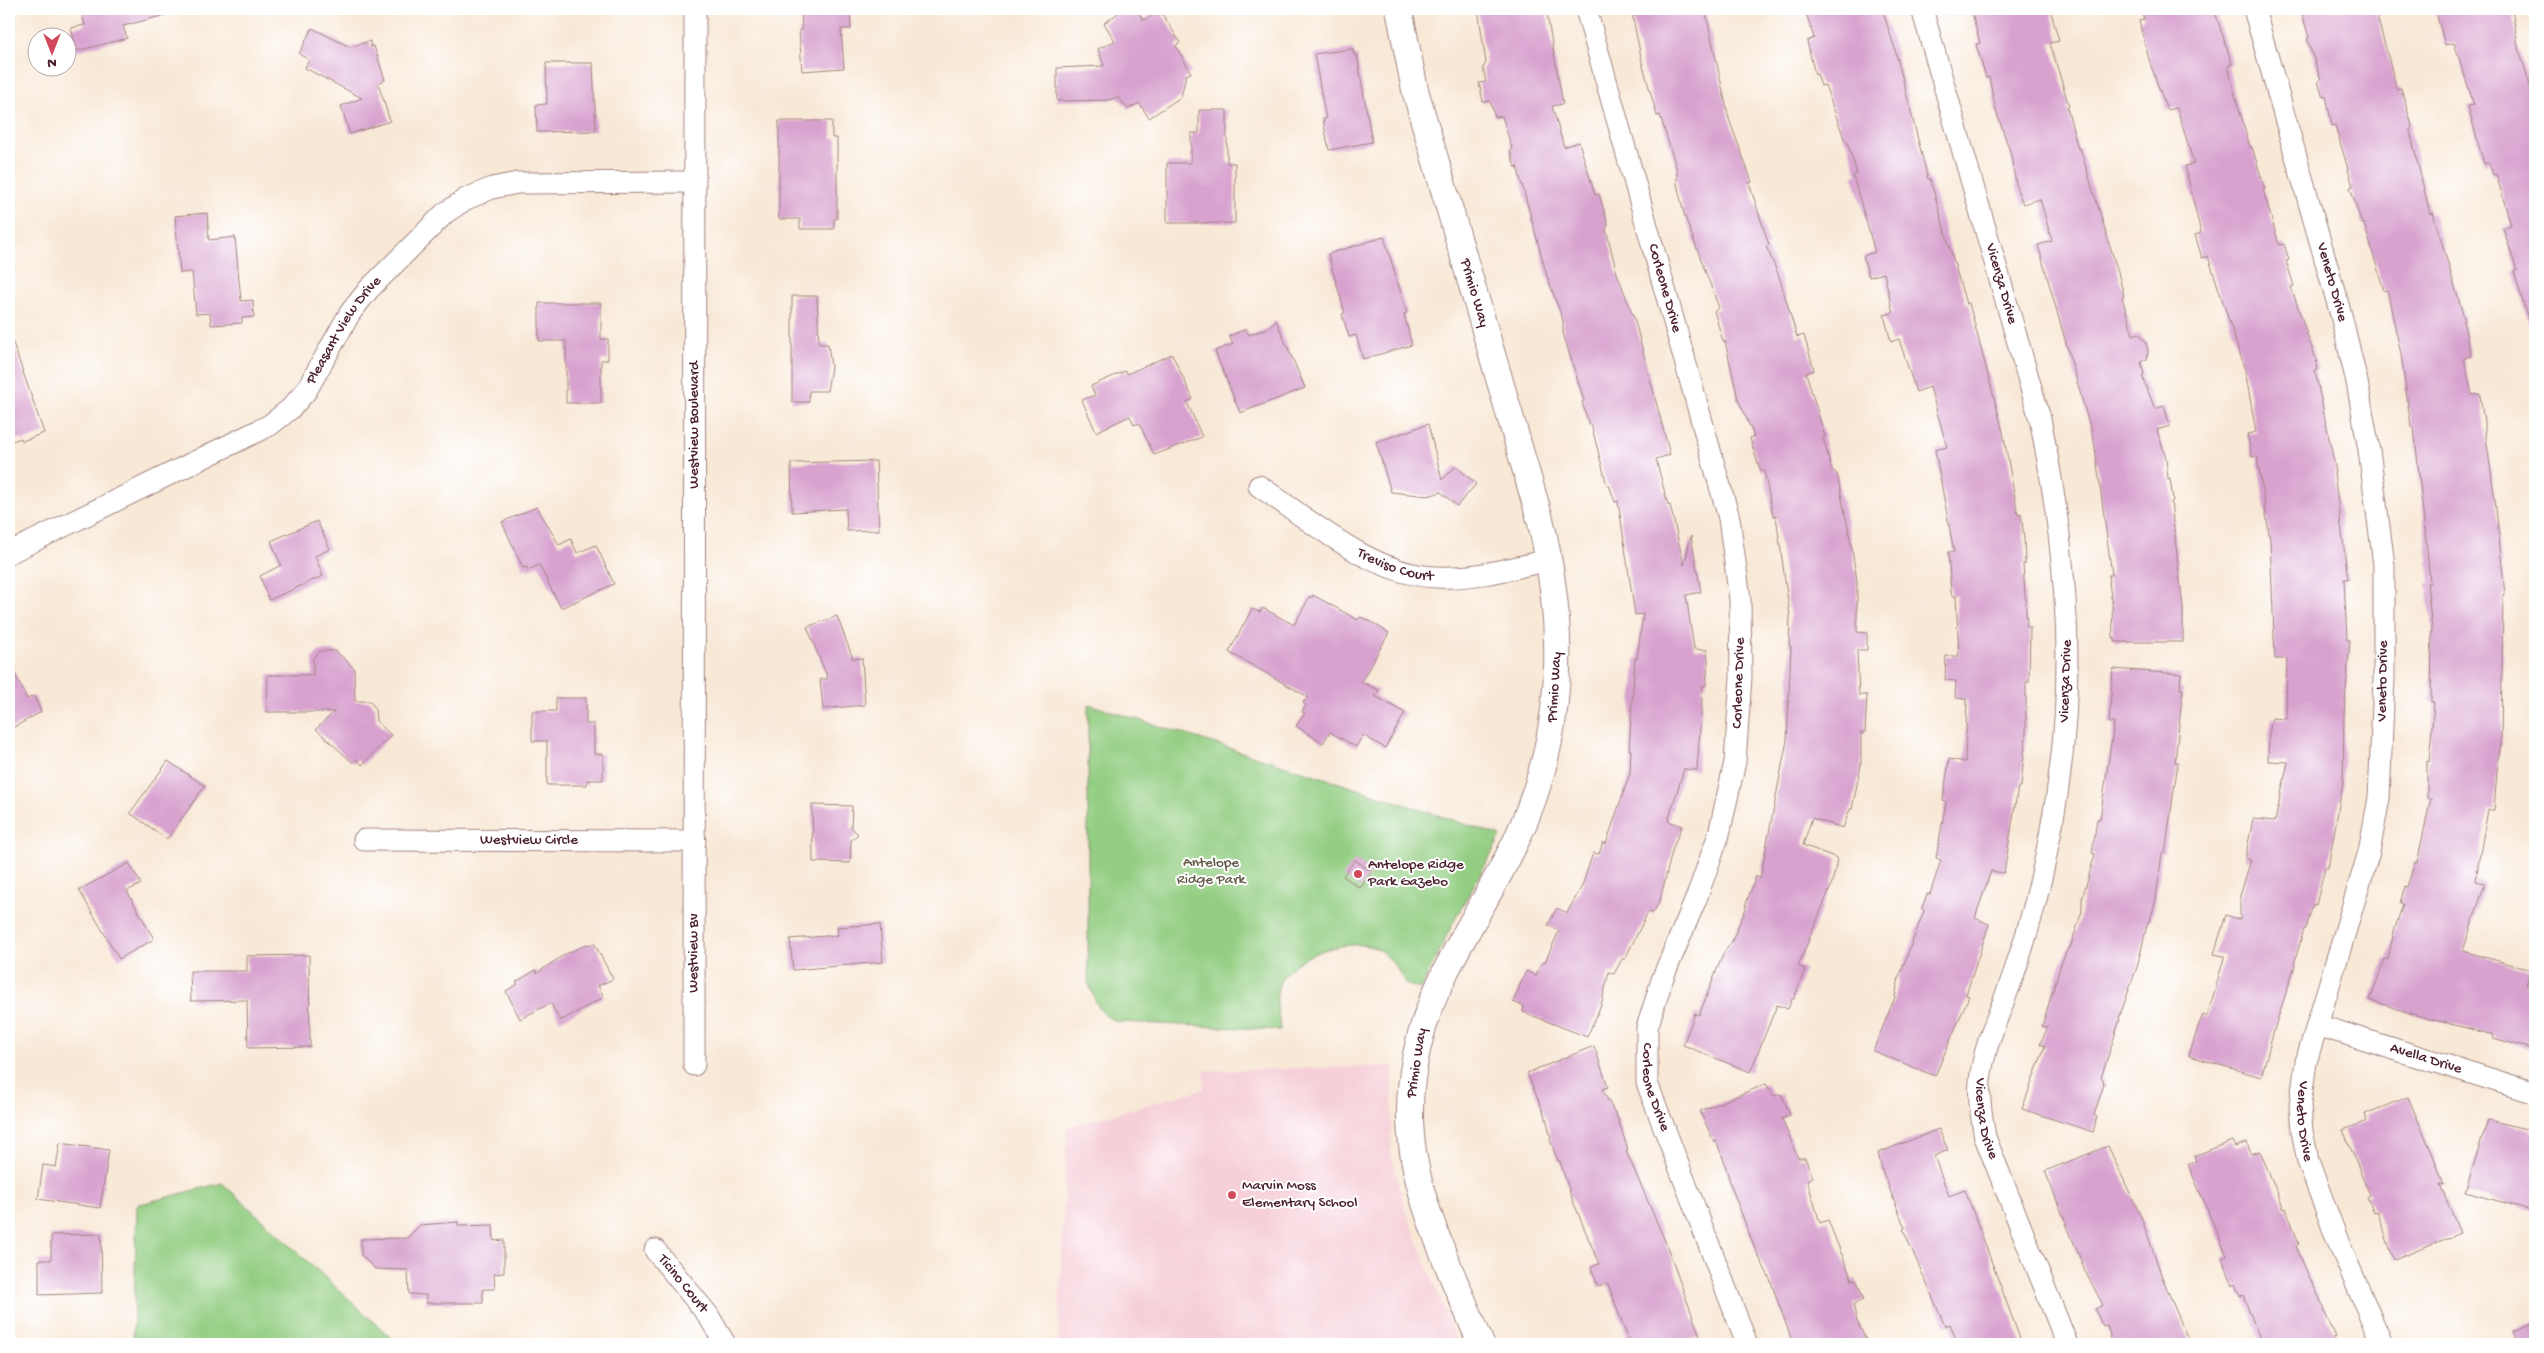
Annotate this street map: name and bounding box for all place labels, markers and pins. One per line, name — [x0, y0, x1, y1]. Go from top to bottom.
place label: Antelope Ridge Park Gazebo — [1367, 856, 1464, 891]
marker: Antelope Ridge Park Gazebo — [1352, 868, 1364, 880]
place label: Marvin Moss Elementary School — [1242, 1177, 1358, 1212]
marker: Marvin Moss Elementary School — [1226, 1189, 1238, 1201]

